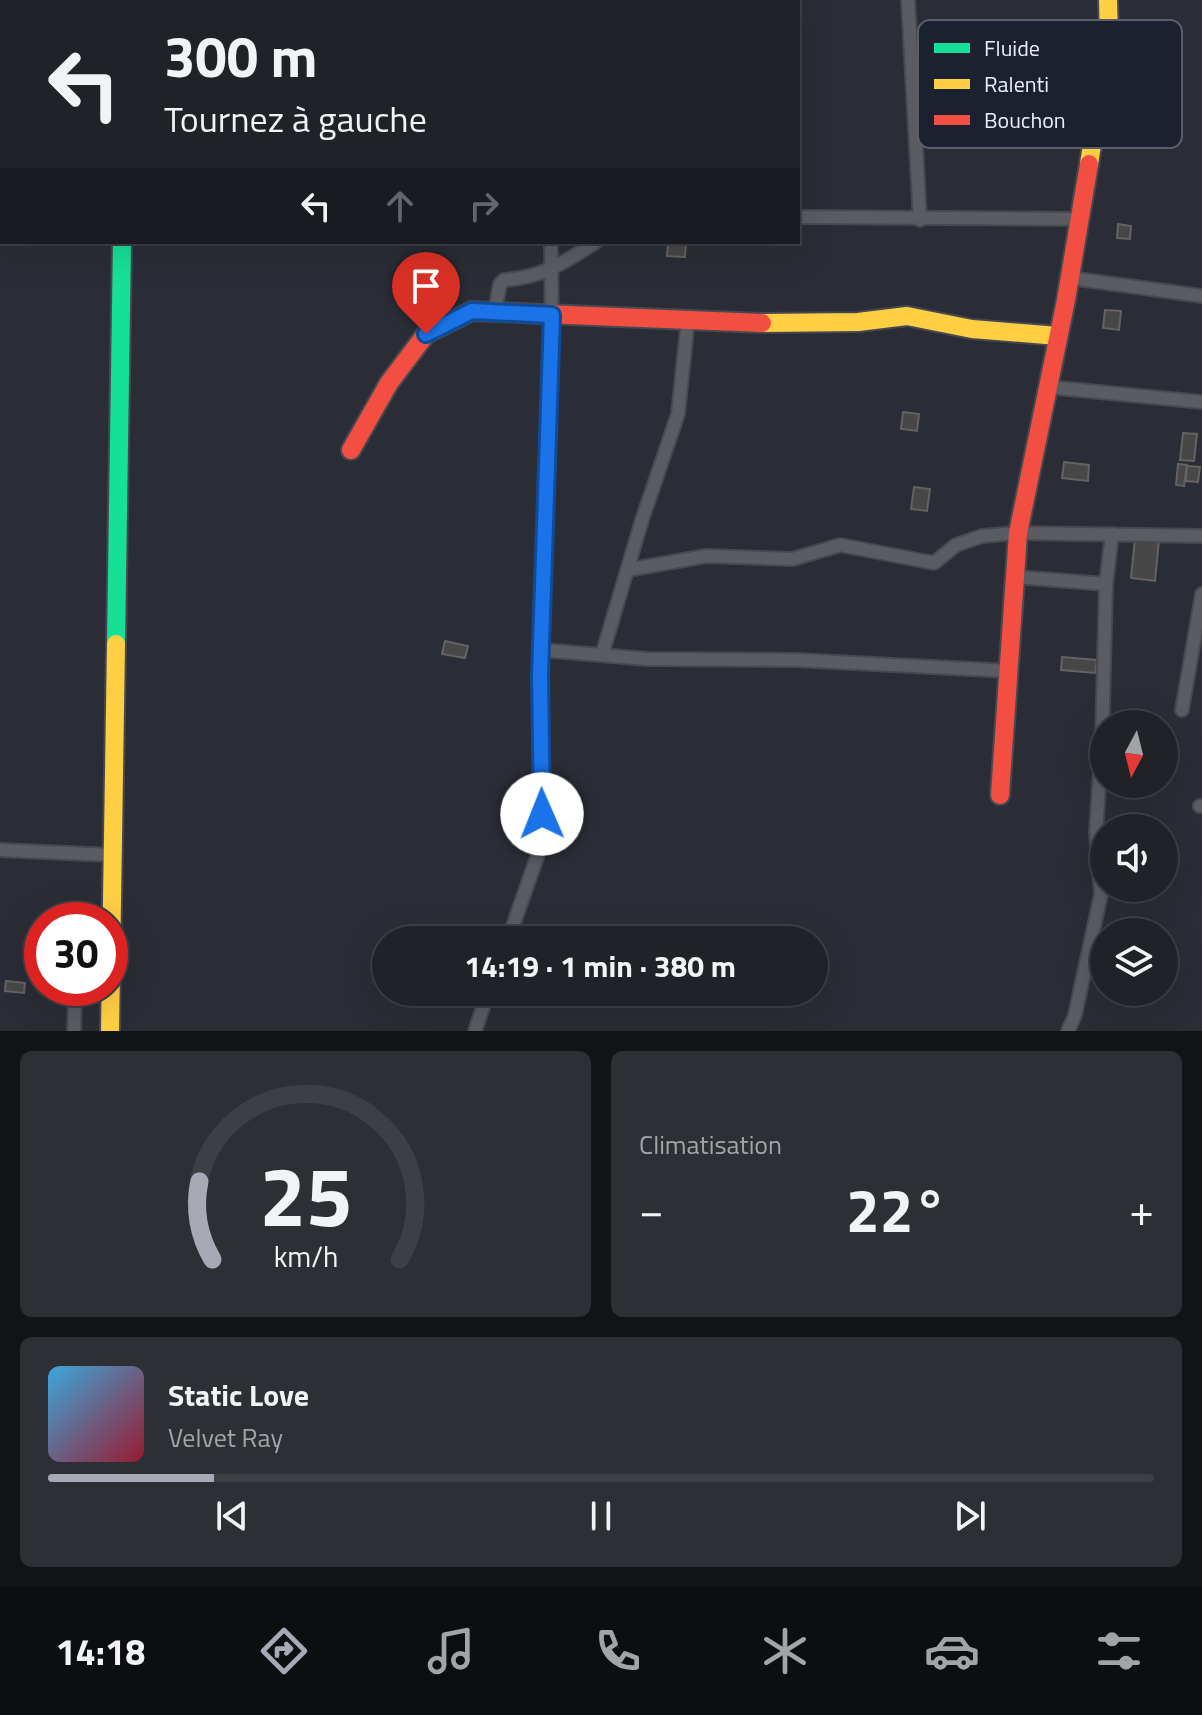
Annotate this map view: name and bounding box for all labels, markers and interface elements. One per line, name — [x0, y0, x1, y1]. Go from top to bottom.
text: 300 m — [164, 14, 317, 99]
legend — [918, 20, 1182, 148]
text: Fluide — [984, 31, 1040, 65]
icon: left — [32, 32, 136, 136]
text: Ralenti — [984, 67, 1049, 101]
text: Tournez à gauche — [164, 91, 427, 146]
text: Bouchon — [984, 103, 1066, 137]
icon: left — [294, 184, 338, 228]
icon: ahead — [378, 184, 422, 228]
icon: right — [462, 184, 506, 228]
pin — [392, 252, 460, 334]
icon: arrive — [404, 264, 448, 308]
north arrow — [1090, 710, 1178, 798]
map controls — [1090, 710, 1178, 1006]
position arrow — [500, 772, 584, 856]
button: sound — [1090, 814, 1178, 902]
speed limit sign: 30 — [24, 902, 128, 1006]
button: layers — [1090, 918, 1178, 1006]
text: 14:19 · 1 min · 380 m — [464, 943, 736, 989]
text: Climatisation — [639, 1125, 782, 1164]
text: 25 — [259, 1132, 352, 1258]
text: 22° — [846, 1164, 947, 1255]
text: − — [639, 1176, 664, 1243]
text: + — [1129, 1176, 1154, 1243]
text: km/h — [273, 1235, 338, 1278]
text: Static Love — [168, 1372, 309, 1418]
text: Velvet Ray — [168, 1418, 283, 1457]
icon: previous — [210, 1494, 254, 1538]
icon: pause — [579, 1494, 623, 1538]
icon: next — [948, 1494, 992, 1538]
icon: directions — [256, 1623, 312, 1679]
icon: music — [423, 1623, 479, 1679]
icon: phone — [590, 1623, 646, 1679]
icon: climate — [757, 1623, 813, 1679]
icon: car — [924, 1623, 980, 1679]
icon: filters — [1091, 1623, 1147, 1679]
text: 14:18 — [55, 1624, 145, 1679]

